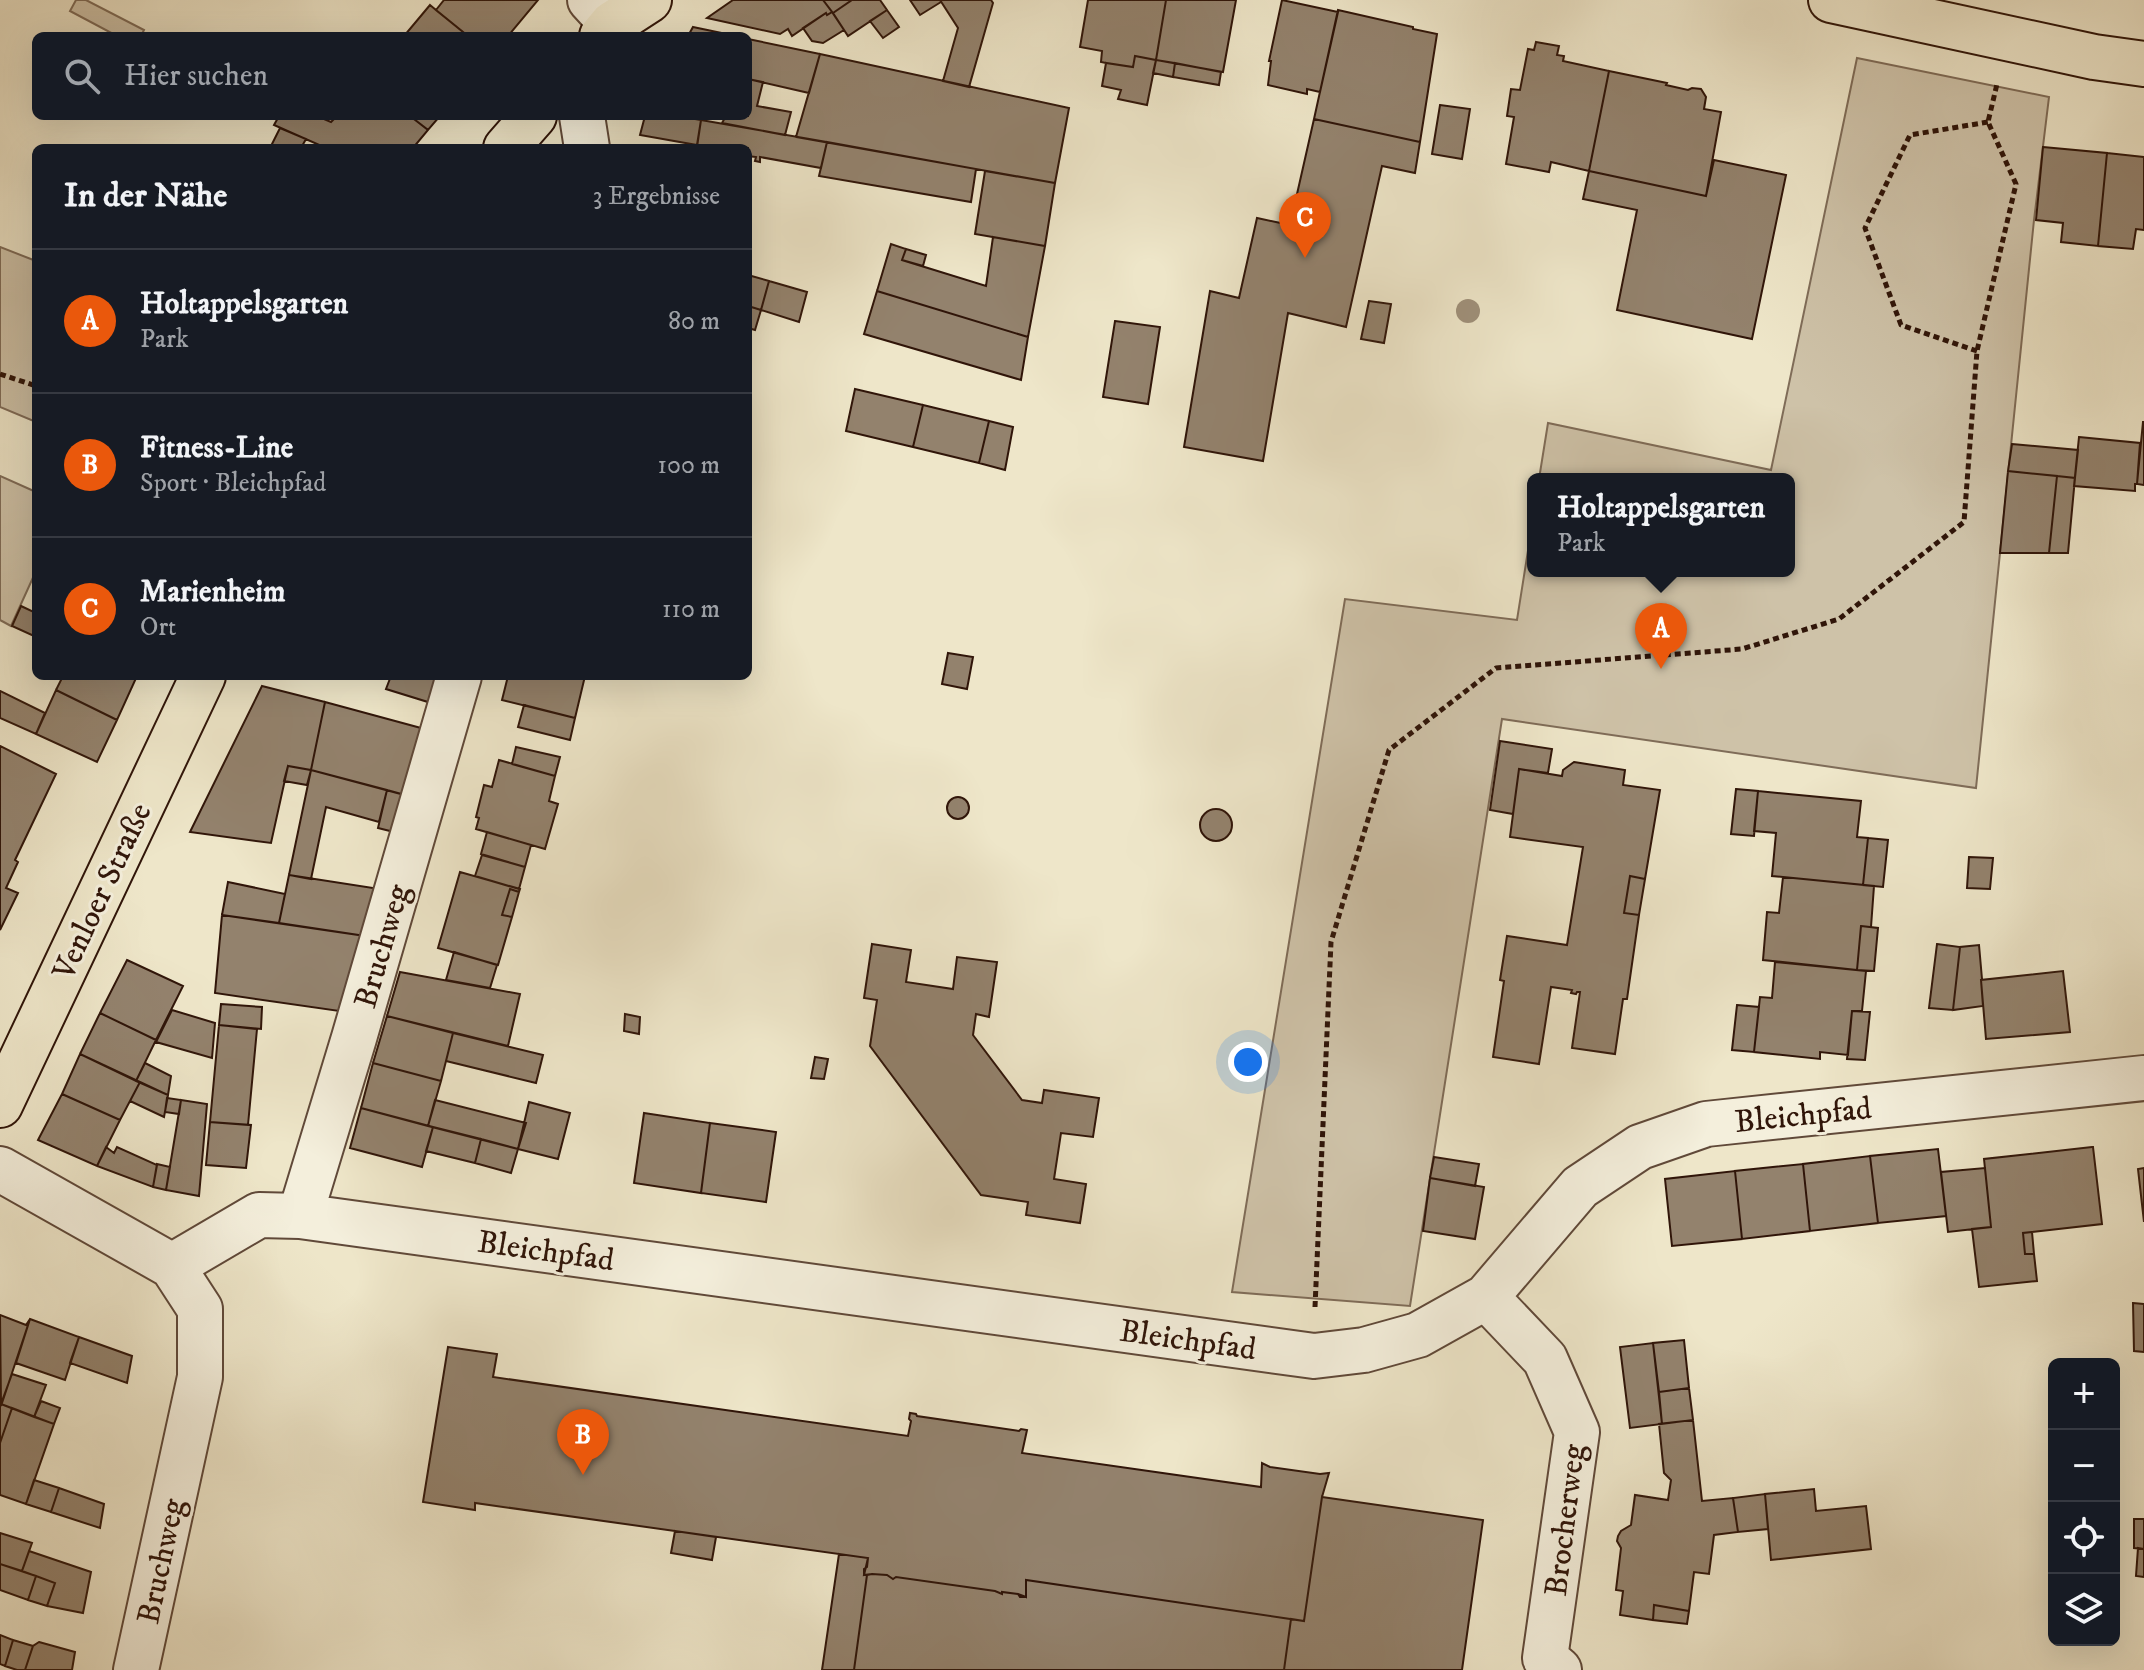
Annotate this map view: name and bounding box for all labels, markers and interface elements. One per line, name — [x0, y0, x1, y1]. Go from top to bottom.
search box — [32, 32, 752, 120]
icon: search — [60, 54, 104, 98]
text: Hier suchen — [124, 58, 268, 95]
text: In der Nähe — [64, 175, 227, 217]
text: 3 Ergebnisse — [593, 180, 720, 213]
pin: C — [1279, 192, 1331, 258]
text: Holtappelsgarten — [140, 286, 348, 323]
text: A — [82, 305, 98, 338]
text: 80 m — [668, 305, 720, 338]
text: Park — [140, 323, 189, 356]
text: Fitness-Line — [140, 430, 293, 467]
text: B — [82, 449, 98, 482]
text: 100 m — [657, 449, 720, 482]
text: Sport · Bleichpfad — [140, 467, 326, 500]
popup — [1527, 473, 1795, 577]
text: Holtappelsgarten — [1557, 490, 1765, 527]
text: Park — [1557, 527, 1605, 560]
text: Marienheim — [140, 574, 286, 611]
text: C — [81, 593, 99, 626]
text: 110 m — [662, 593, 720, 626]
pin: A — [1635, 603, 1687, 669]
text: Ort — [140, 611, 176, 644]
street label: Venloer Straße — [44, 797, 161, 988]
street label: Bruchweg — [346, 880, 420, 1013]
your location — [1228, 1042, 1268, 1082]
street label: Bleichpfad — [1733, 1089, 1874, 1143]
street label: Bleichpfad — [475, 1223, 617, 1281]
street label: Bleichpfad — [1117, 1312, 1259, 1370]
map controls — [2048, 1358, 2120, 1646]
button: + — [2048, 1358, 2120, 1430]
pin: B — [557, 1409, 609, 1475]
button: − — [2048, 1430, 2120, 1502]
street label: Brocherweg — [1537, 1442, 1595, 1598]
street label: Bruchweg — [129, 1495, 195, 1628]
button: locate — [2048, 1502, 2120, 1574]
button: layers — [2048, 1574, 2120, 1646]

